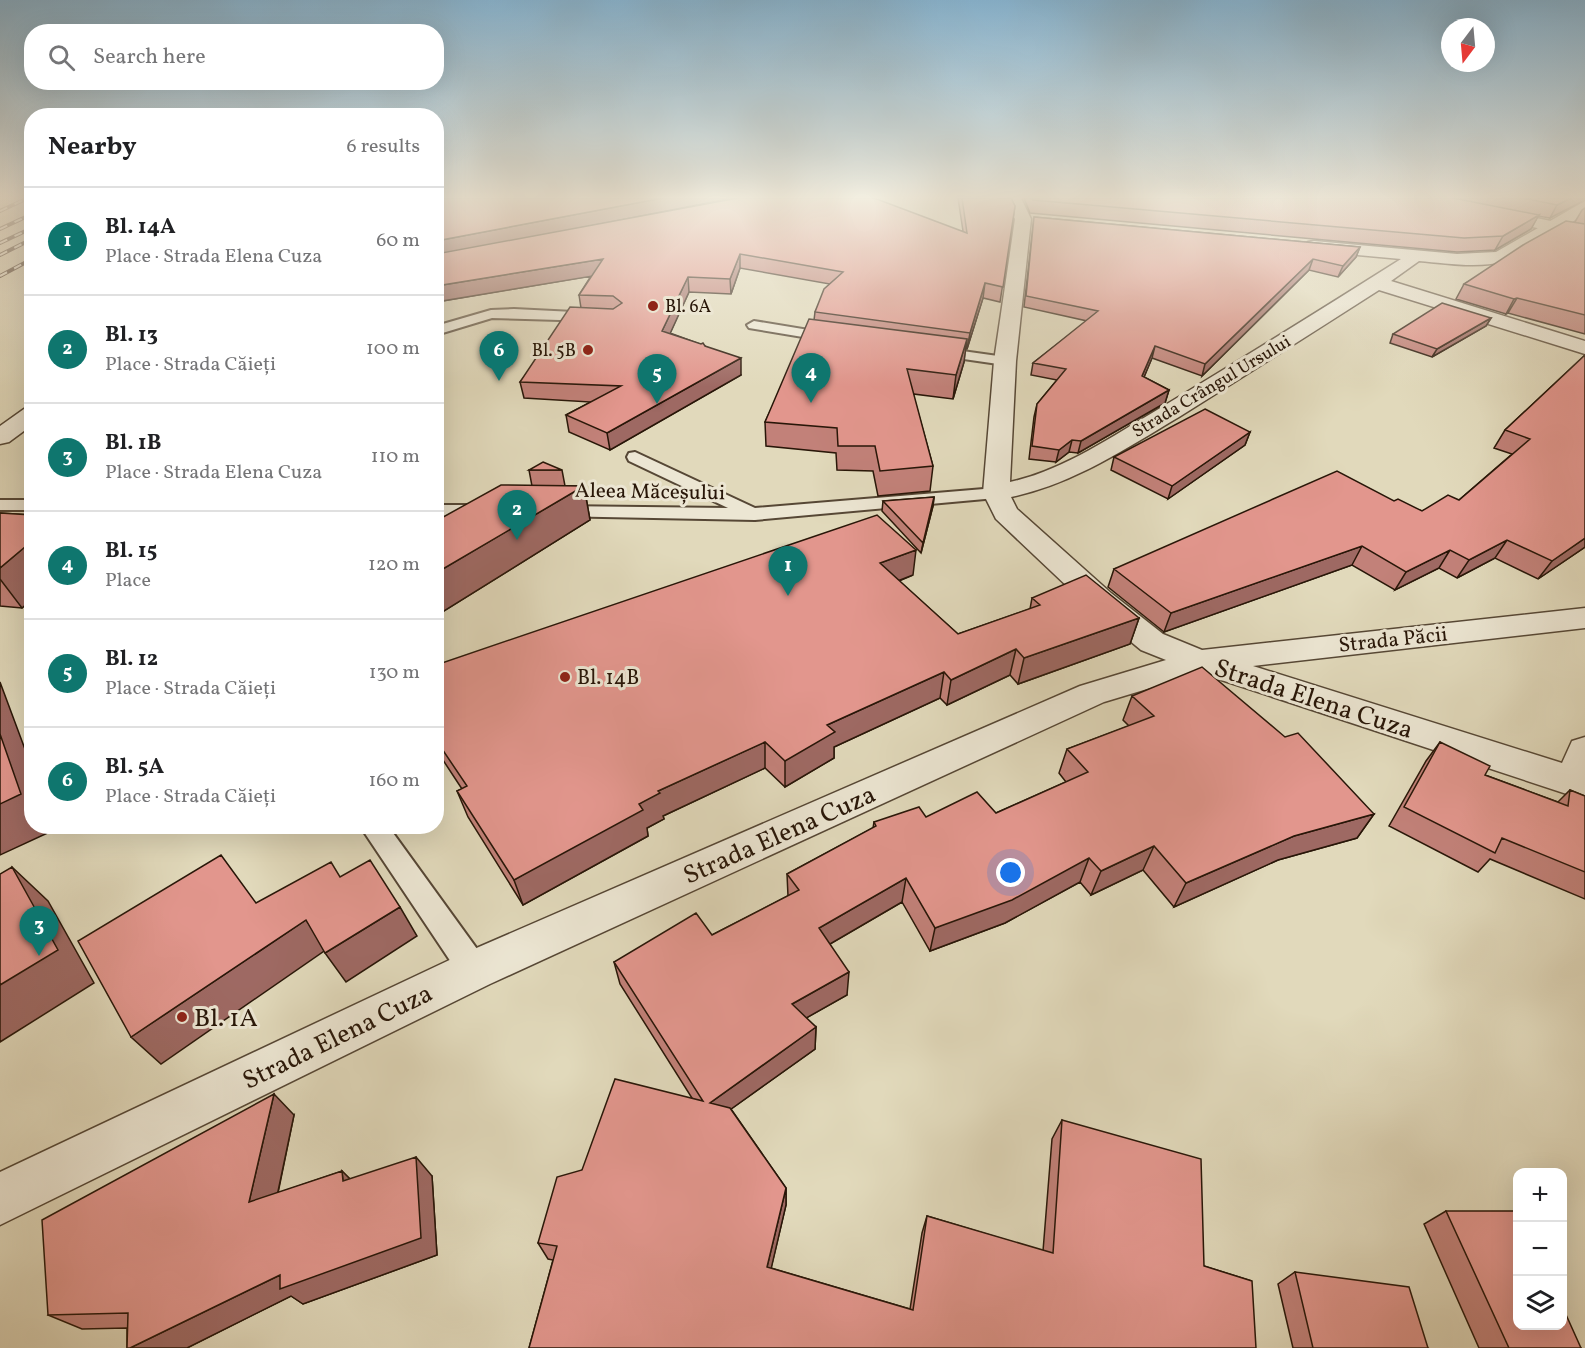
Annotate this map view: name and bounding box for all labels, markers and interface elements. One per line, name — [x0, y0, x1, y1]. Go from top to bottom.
north arrow — [1441, 18, 1495, 72]
search box — [24, 24, 444, 90]
icon: search — [45, 41, 78, 74]
text: Search here — [93, 42, 206, 73]
text: Nearby — [48, 129, 137, 165]
text: 6 results — [347, 133, 420, 161]
text: Bl. 14A — [105, 212, 176, 243]
text: 1 — [63, 227, 72, 255]
text: 60 m — [376, 227, 420, 255]
text: Place · Strada Elena Cuza — [105, 243, 322, 271]
place label: Bl. 6A — [665, 295, 712, 320]
marker: Bl. 6A — [646, 299, 660, 313]
text: Bl. 13 — [105, 320, 158, 351]
street label: Strada Crângul Ursului — [1128, 330, 1296, 445]
pin: 6 — [480, 332, 518, 381]
text: 2 — [62, 335, 73, 363]
text: 100 m — [366, 335, 420, 363]
place label: Bl. 5B — [532, 339, 576, 364]
marker: Bl. 5B — [581, 343, 595, 357]
text: Place · Strada Căieți — [105, 351, 276, 379]
pin: 5 — [638, 354, 676, 404]
pin: 4 — [792, 354, 830, 403]
text: Bl. 1B — [105, 428, 161, 459]
text: 3 — [62, 443, 73, 471]
text: 110 m — [371, 443, 420, 471]
text: Place · Strada Elena Cuza — [105, 459, 322, 487]
street label: Aleea Măceșului — [575, 477, 725, 508]
pin: 2 — [498, 490, 536, 540]
text: Bl. 15 — [105, 536, 157, 567]
pin: 1 — [768, 546, 808, 596]
text: 4 — [61, 551, 74, 579]
text: 120 m — [368, 551, 420, 579]
text: Place — [105, 567, 151, 595]
street label: Strada Păcii — [1337, 620, 1449, 661]
text: Bl. 12 — [105, 644, 158, 675]
street label: Strada Elena Cuza — [1209, 651, 1417, 749]
text: 5 — [63, 659, 72, 687]
text: 130 m — [369, 659, 420, 687]
place label: Bl. 14B — [577, 664, 639, 693]
marker: Bl. 14B — [558, 670, 572, 684]
text: Place · Strada Căieți — [105, 675, 276, 703]
text: Bl. 5A — [105, 752, 164, 783]
text: 6 — [62, 767, 73, 795]
text: 160 m — [368, 767, 420, 795]
street label: Strada Elena Cuza — [678, 777, 882, 894]
text: Place · Strada Căieți — [105, 783, 276, 811]
your location — [996, 858, 1025, 887]
pin: 3 — [20, 906, 58, 956]
street label: Strada Elena Cuza — [237, 976, 439, 1099]
place label: Bl. 1A — [194, 1001, 258, 1037]
marker: Bl. 1A — [175, 1010, 189, 1024]
map controls — [1513, 1168, 1567, 1330]
button: + — [1513, 1168, 1567, 1222]
button: − — [1513, 1222, 1567, 1276]
button: layers — [1513, 1276, 1567, 1330]

